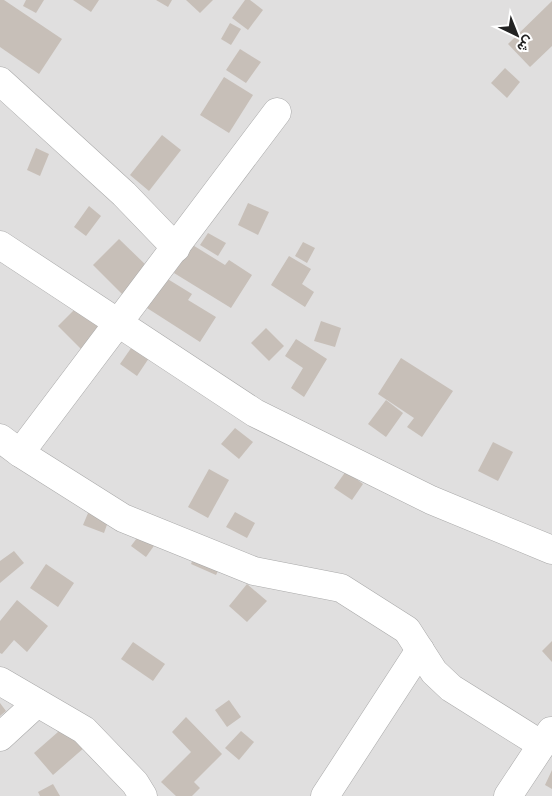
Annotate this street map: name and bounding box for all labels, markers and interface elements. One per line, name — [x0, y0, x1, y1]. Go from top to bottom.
north arrow — [492, 10, 542, 60]
text: ش — [513, 32, 538, 57]

